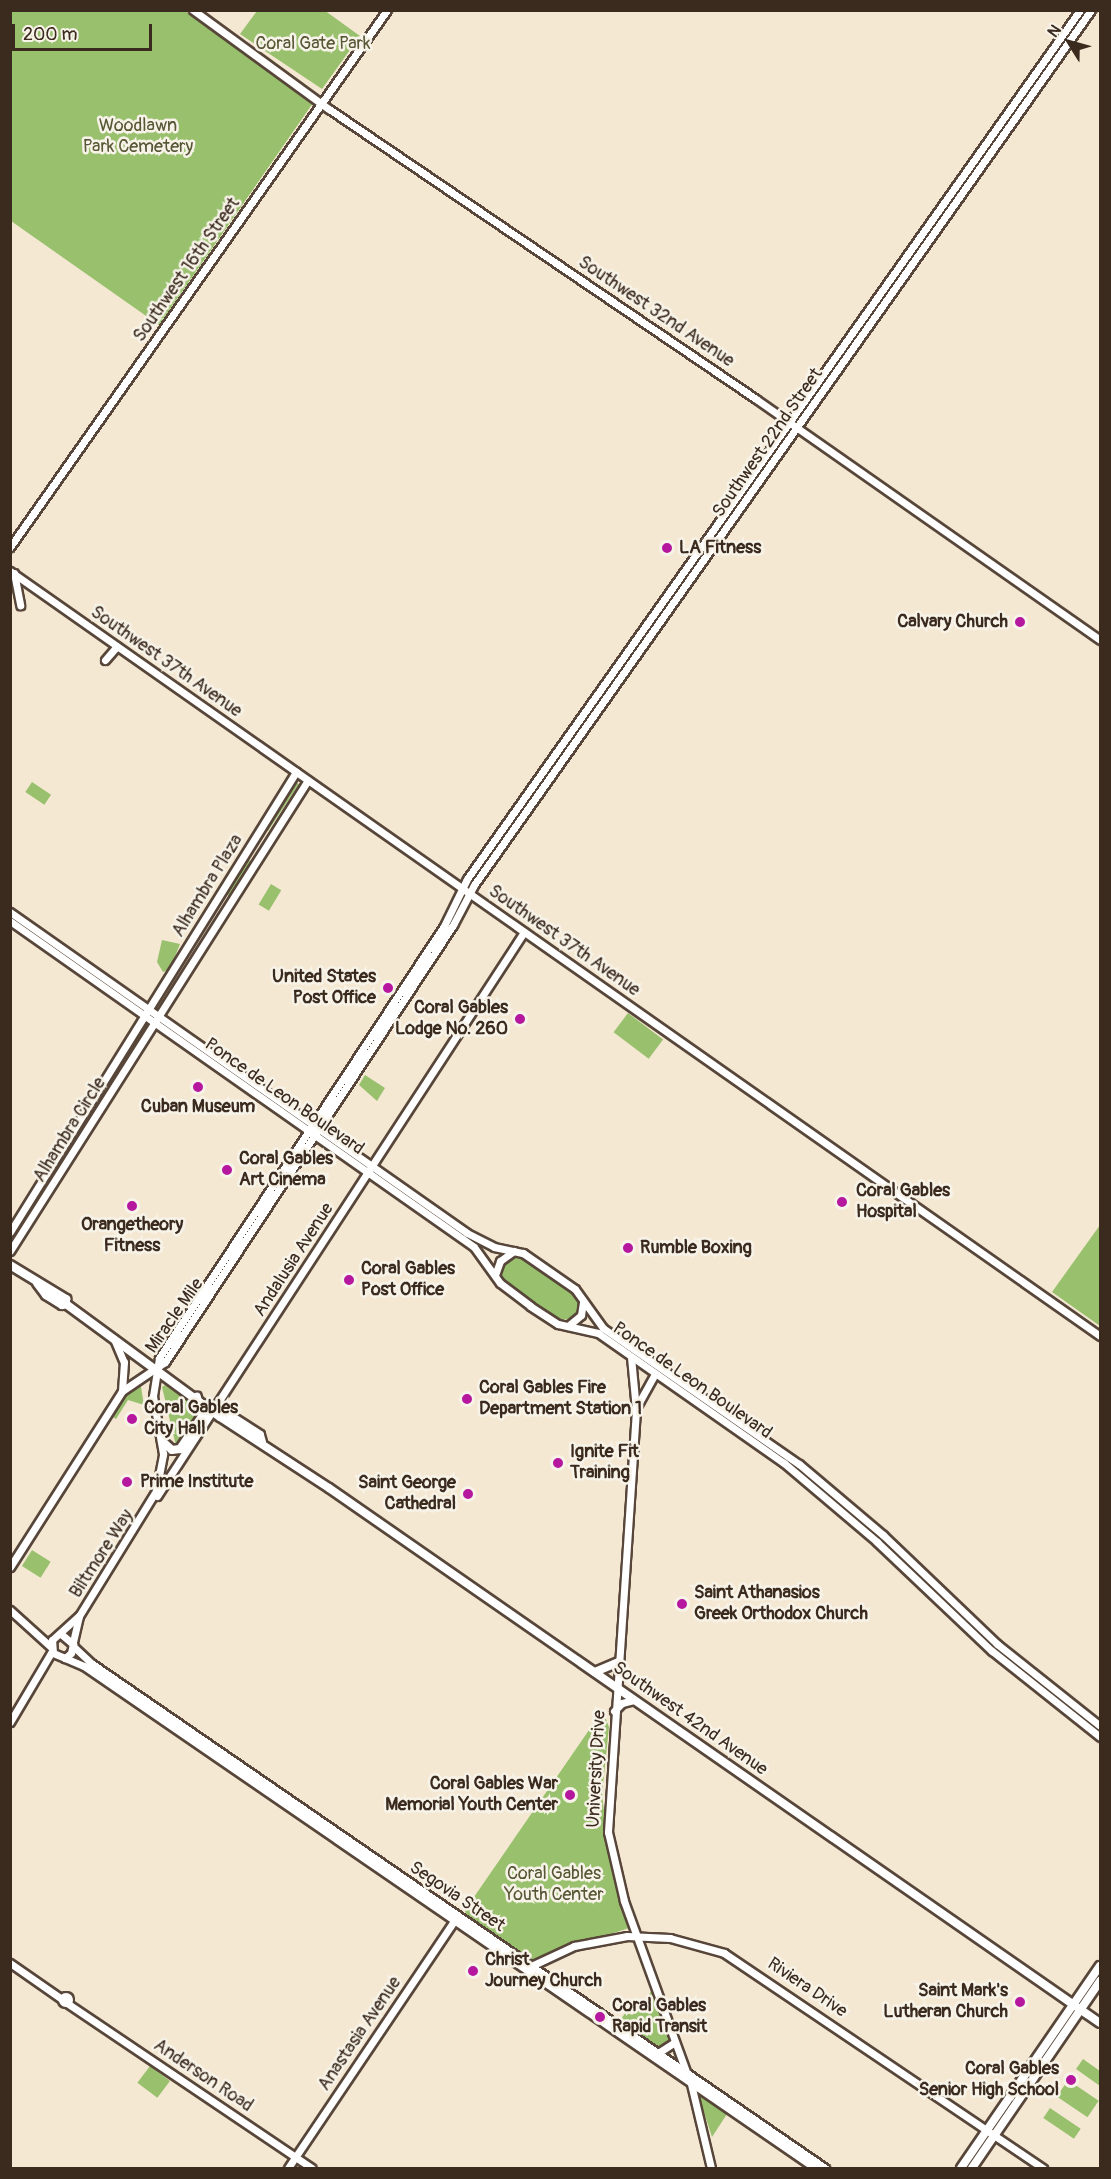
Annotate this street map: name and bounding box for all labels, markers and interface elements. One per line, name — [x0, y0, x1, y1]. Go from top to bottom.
scale bar — [15, 12, 154, 50]
north arrow — [1039, 12, 1099, 72]
text: N — [1043, 21, 1066, 42]
text: 200 m — [23, 23, 78, 46]
park label: Coral Gate Park — [255, 33, 371, 55]
park label: Woodlawn Park Cemetery — [83, 116, 193, 158]
street label: Southwest 16th Street — [129, 194, 245, 346]
street label: Southwest 32nd Avenue — [574, 252, 738, 372]
street label: Southwest 22nd Street — [708, 364, 828, 522]
place label: LA Fitness — [679, 537, 761, 559]
marker: LA Fitness — [660, 541, 674, 555]
street label: Southwest 37th Avenue — [86, 602, 246, 722]
place label: Calvary Church — [897, 611, 1008, 633]
marker: Calvary Church — [1013, 615, 1027, 629]
street label: Alhambra Plaza — [168, 831, 248, 941]
street label: Southwest 37th Avenue — [484, 881, 644, 1001]
place label: United States Post Office — [272, 967, 376, 1010]
marker: United States Post Office — [381, 981, 395, 995]
place label: Coral Gables Lodge No. 260 — [395, 998, 508, 1040]
marker: Coral Gables Lodge No. 260 — [513, 1012, 527, 1026]
street label: Ponce de Leon Boulevard — [200, 1034, 368, 1160]
street label: Alhambra Circle — [29, 1074, 111, 1186]
marker: Cuban Museum — [191, 1080, 205, 1094]
place label: Cuban Museum — [141, 1096, 255, 1118]
place label: Coral Gables Art Cinema — [239, 1149, 333, 1192]
marker: Coral Gables Art Cinema — [220, 1163, 234, 1177]
place label: Coral Gables Hospital — [856, 1181, 950, 1224]
marker: Coral Gables Hospital — [833, 1193, 851, 1211]
marker: Orangetheory Fitness — [125, 1199, 139, 1213]
street label: Andalusia Avenue — [249, 1199, 339, 1321]
place label: Orangetheory Fitness — [81, 1215, 183, 1258]
place label: Rumble Boxing — [640, 1237, 752, 1259]
marker: Rumble Boxing — [621, 1241, 635, 1255]
place label: Coral Gables Post Office — [361, 1259, 455, 1302]
marker: Coral Gables Post Office — [342, 1273, 356, 1287]
street label: Miracle Mile — [141, 1274, 209, 1358]
street label: Ponce de Leon Boulevard — [608, 1318, 776, 1444]
place label: Coral Gables Fire Department Station 1 — [479, 1378, 642, 1420]
marker: Coral Gables Fire Department Station 1 — [460, 1392, 474, 1406]
place label: Coral Gables City Hall — [144, 1398, 238, 1440]
marker: Coral Gables City Hall — [125, 1412, 139, 1426]
place label: Ignite Fit Training — [570, 1442, 639, 1484]
marker: Ignite Fit Training — [551, 1456, 565, 1470]
place label: Prime Institute — [140, 1471, 253, 1493]
marker: Prime Institute — [118, 1473, 136, 1491]
place label: Saint George Cathedral — [358, 1473, 456, 1516]
marker: Saint George Cathedral — [461, 1487, 475, 1501]
street label: Biltmore Way — [65, 1506, 139, 1602]
place label: Saint Athanasios Greek Orthodox Church — [694, 1583, 868, 1626]
marker: Saint Athanasios Greek Orthodox Church — [675, 1597, 689, 1611]
street label: Southwest 42nd Avenue — [608, 1657, 772, 1781]
street label: University Drive — [583, 1710, 611, 1828]
place label: Coral Gables War Memorial Youth Center — [385, 1774, 558, 1816]
marker: Coral Gables War Memorial Youth Center — [563, 1788, 577, 1802]
street label: Segovia Street — [405, 1857, 509, 1937]
park label: Coral Gables Youth Center — [504, 1864, 604, 1906]
place label: Christ Journey Church — [485, 1950, 602, 1992]
street label: Riviera Drive — [763, 1953, 851, 2023]
marker: Christ Journey Church — [466, 1964, 480, 1978]
street label: Anastasia Avenue — [314, 1973, 406, 2095]
place label: Saint Mark's Lutheran Church — [883, 1981, 1008, 2024]
marker: Saint Mark's Lutheran Church — [1013, 1995, 1027, 2009]
place label: Coral Gables Rapid Transit — [612, 1996, 707, 2038]
marker: Coral Gables Rapid Transit — [593, 2010, 607, 2024]
street label: Anderson Road — [149, 2035, 257, 2117]
place label: Coral Gables Senior High School — [919, 2059, 1059, 2102]
marker: Coral Gables Senior High School — [1064, 2073, 1078, 2087]

